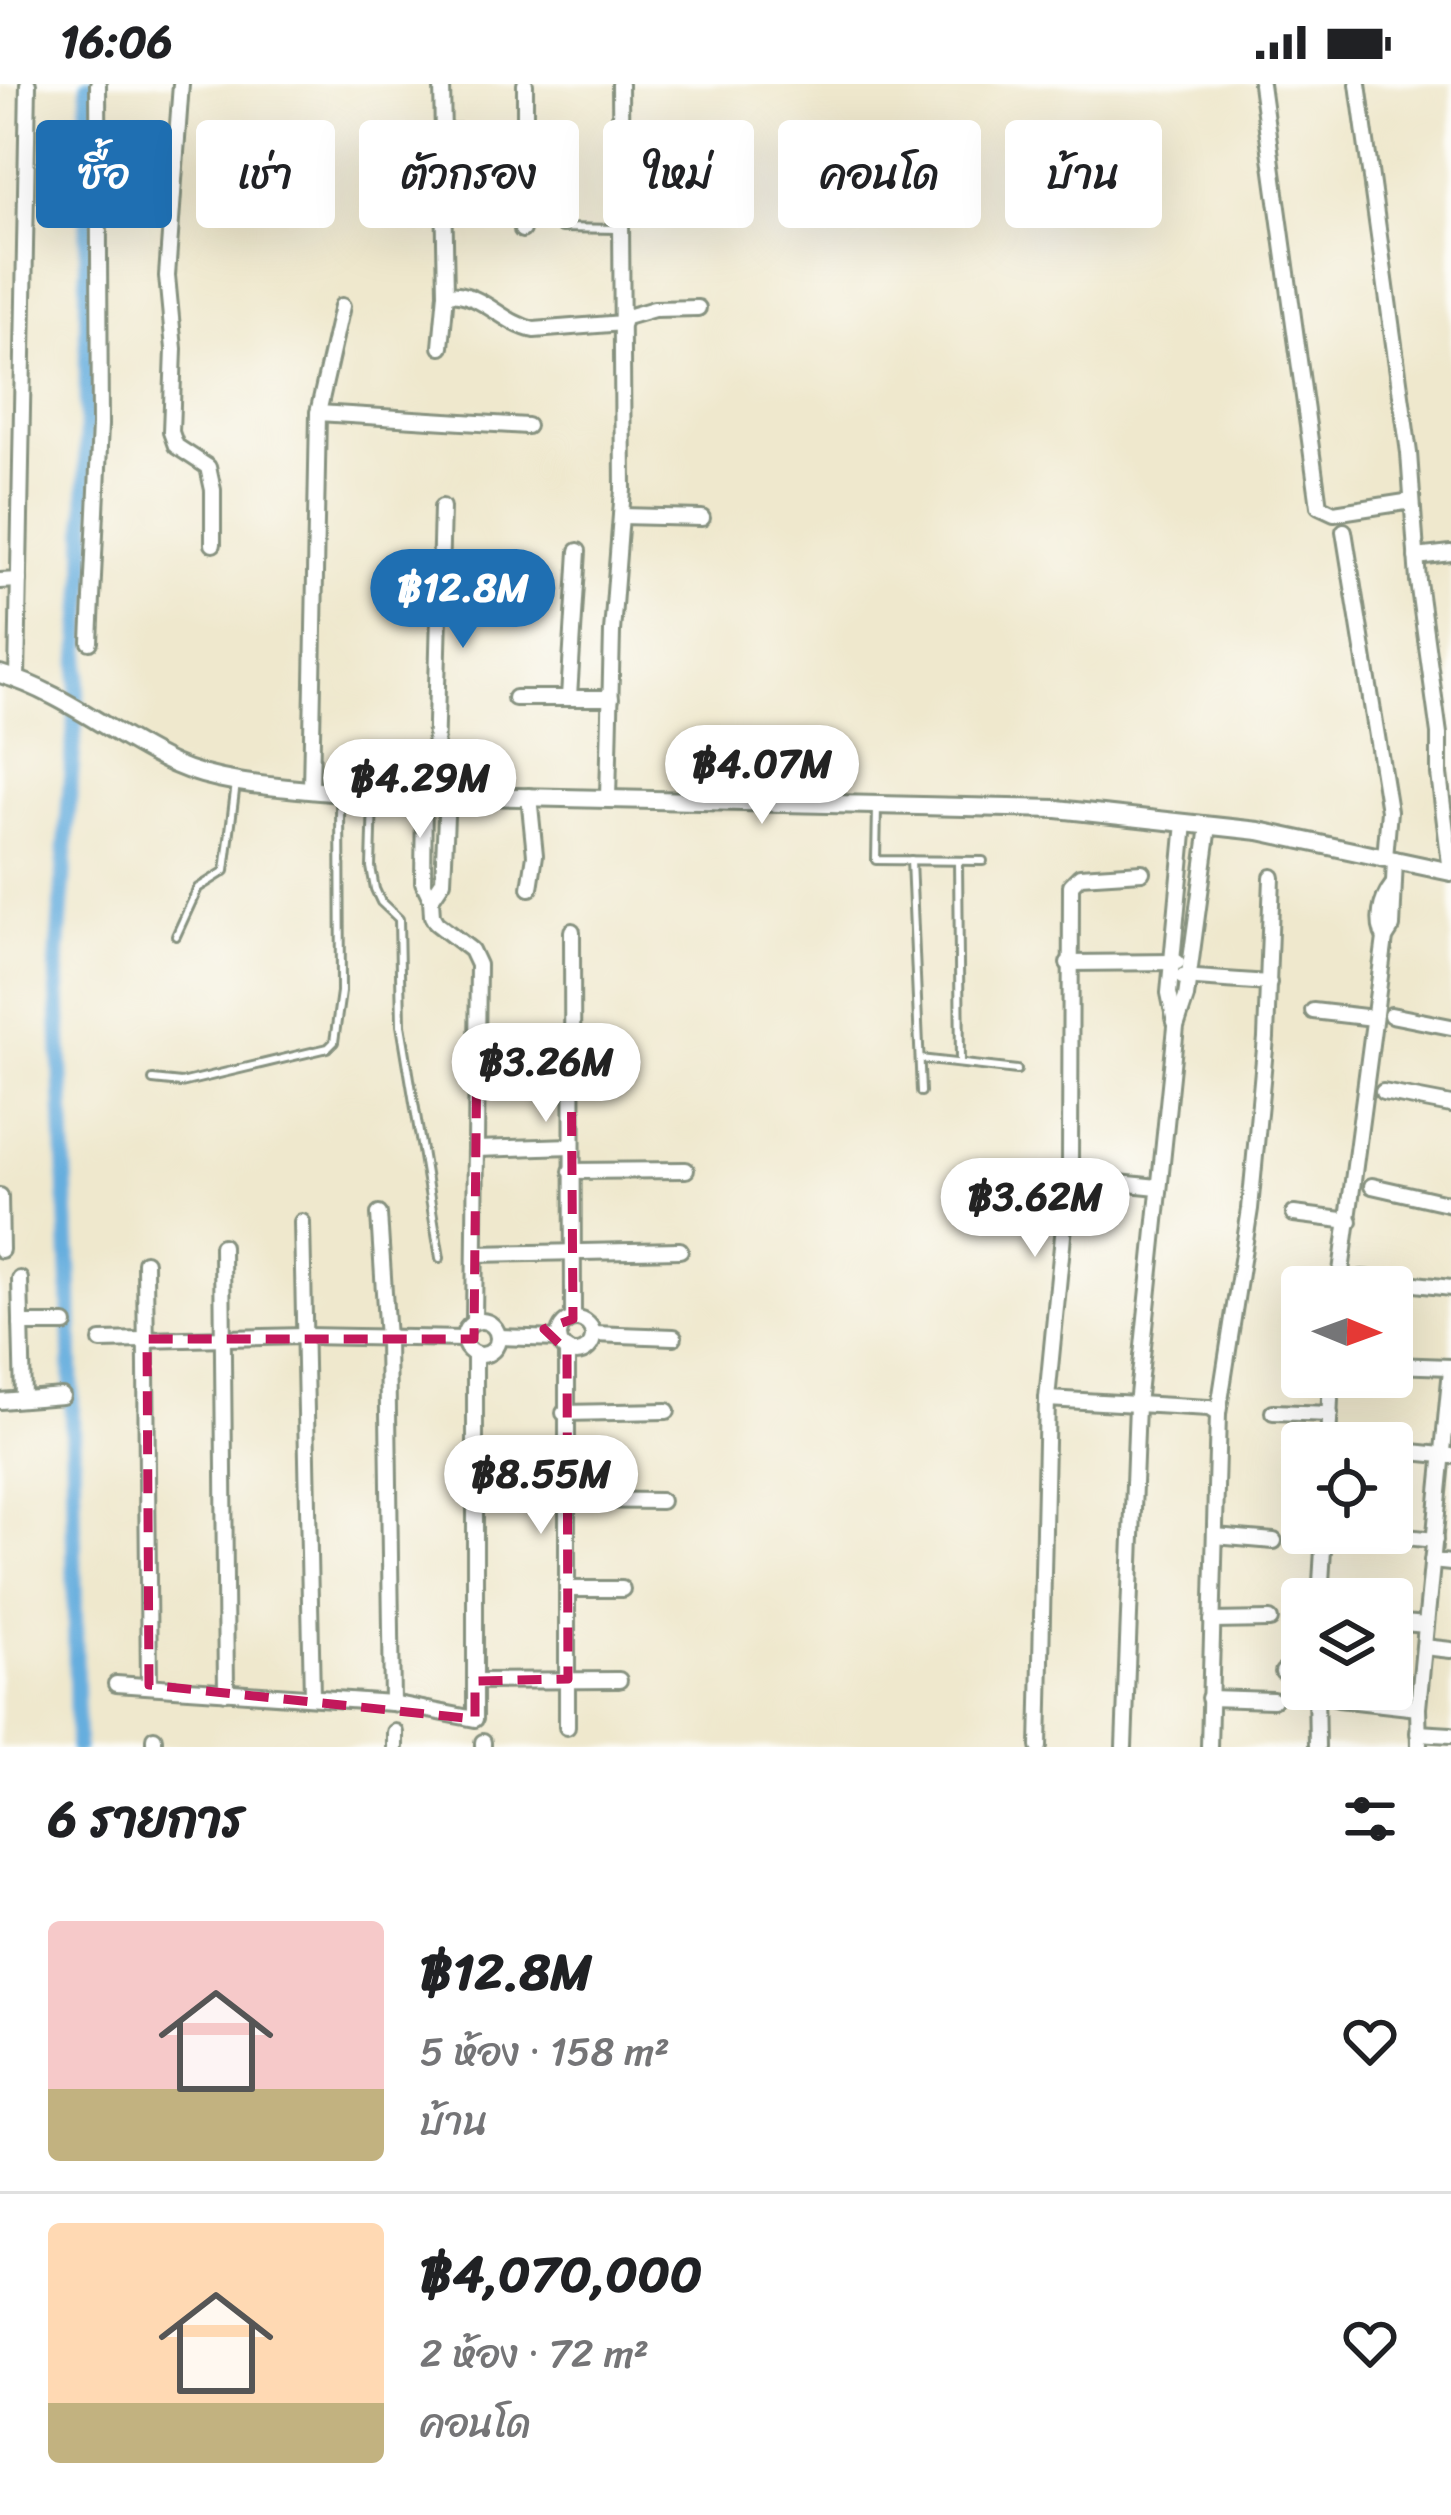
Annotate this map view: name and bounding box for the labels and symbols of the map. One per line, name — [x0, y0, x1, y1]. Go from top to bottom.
pin: ฿12.8M — [365, 549, 561, 651]
pin: ฿4.07M — [664, 725, 860, 827]
pin: ฿4.29M — [322, 739, 518, 841]
pin: ฿3.26M — [448, 1023, 644, 1125]
pin: ฿3.62M — [937, 1158, 1133, 1260]
north arrow — [1281, 1266, 1413, 1398]
pin: ฿8.55M — [443, 1435, 639, 1537]

